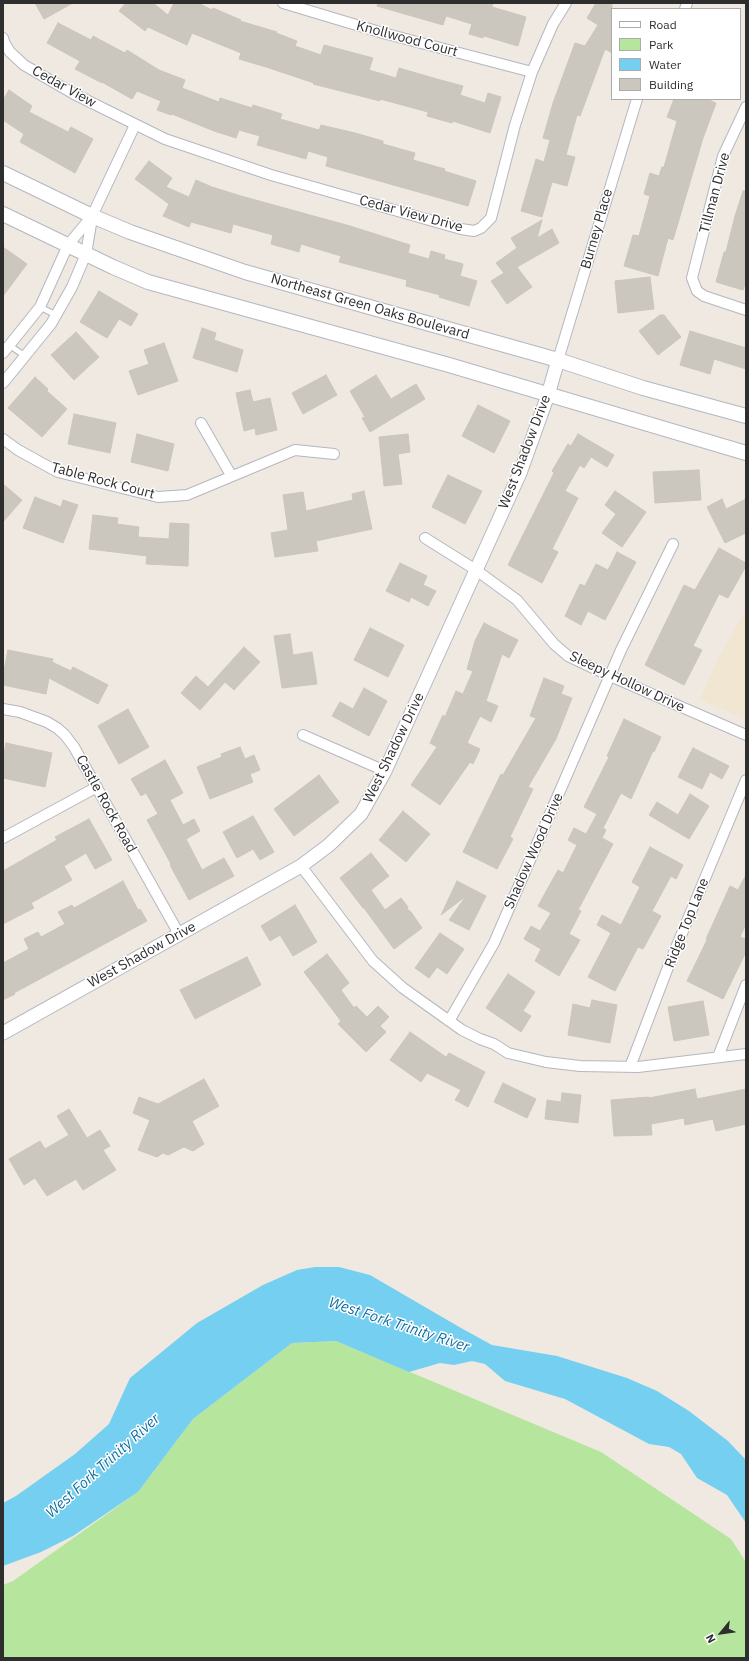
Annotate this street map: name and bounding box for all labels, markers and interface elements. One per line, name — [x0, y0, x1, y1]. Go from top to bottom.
legend — [611, 8, 741, 100]
street label: Knollwood Court — [354, 17, 460, 61]
text: Road — [649, 17, 677, 32]
text: Park — [649, 37, 673, 52]
text: Water — [649, 57, 681, 72]
street label: Cedar View — [29, 62, 99, 112]
text: Building — [649, 77, 693, 92]
street label: Tillman Drive — [696, 151, 734, 235]
street label: Burney Place — [578, 187, 616, 271]
street label: Cedar View Drive — [357, 192, 465, 236]
street label: Northeast Green Oaks Boulevard — [269, 271, 471, 343]
street label: West Shadow Drive — [495, 393, 555, 511]
street label: Table Rock Court — [49, 459, 157, 503]
street label: Sleepy Hollow Drive — [567, 648, 687, 716]
street label: West Shadow Drive — [360, 690, 428, 806]
street label: Castle Rock Road — [72, 752, 140, 856]
street label: Shadow Wood Drive — [501, 790, 567, 912]
street label: Ridge Top Lane — [661, 876, 713, 970]
street label: West Shadow Drive — [85, 918, 199, 992]
water label: West Fork Trinity River — [326, 1294, 472, 1356]
water label: West Fork Trinity River — [42, 1410, 164, 1522]
north arrow — [701, 1613, 741, 1653]
text: N — [702, 1632, 719, 1646]

